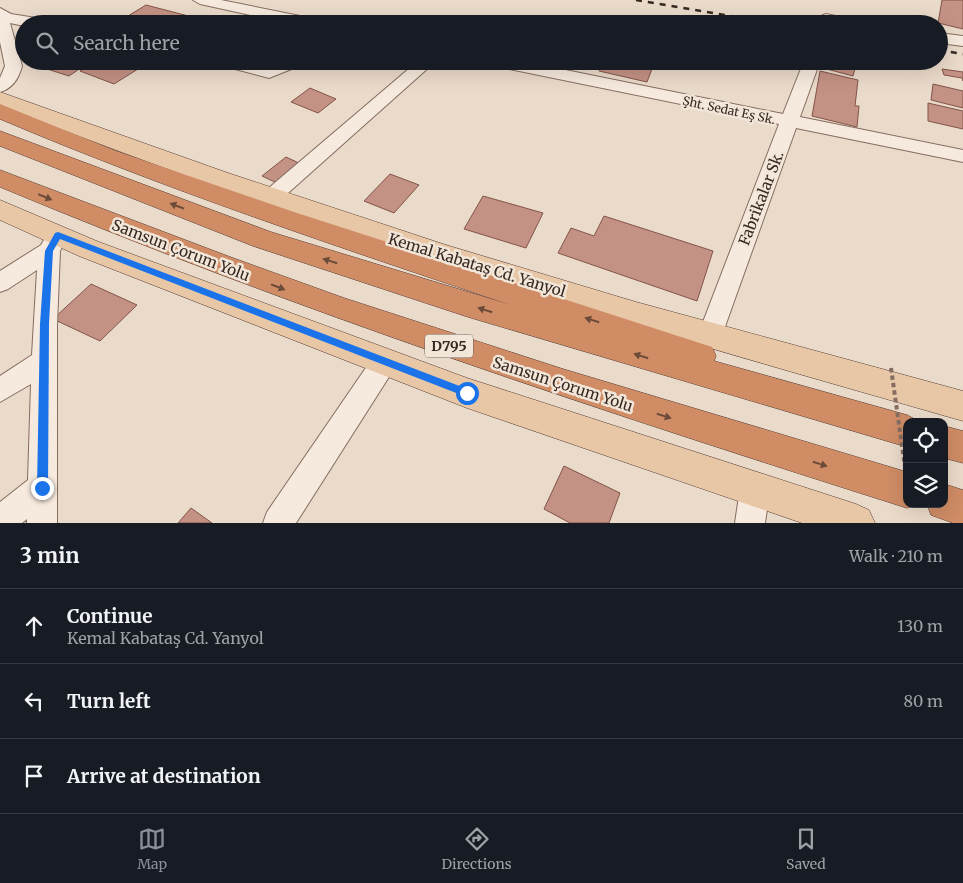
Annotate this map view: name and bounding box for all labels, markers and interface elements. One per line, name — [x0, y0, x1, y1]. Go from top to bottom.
search box — [15, 15, 948, 70]
icon: search — [33, 29, 61, 57]
text: Search here — [73, 31, 180, 55]
street label: Şht. Sedat Eş Sk. — [681, 93, 777, 127]
street label: Fabrikalar Sk. — [734, 148, 788, 248]
one-way arrow — [38, 193, 52, 201]
one-way arrow — [170, 202, 184, 210]
street label: Samsun Çorum Yolu — [109, 215, 253, 285]
street label: Kemal Kabataş Cd. Yanyol — [386, 229, 568, 301]
one-way arrow — [323, 256, 338, 264]
one-way arrow — [271, 283, 286, 291]
one-way arrow — [478, 305, 493, 313]
one-way arrow — [584, 316, 599, 324]
road number: D795 — [425, 334, 473, 358]
street label: Samsun Çorum Yolu — [491, 352, 635, 416]
one-way arrow — [633, 352, 648, 360]
route start — [456, 382, 479, 405]
one-way arrow — [657, 413, 672, 421]
map controls — [903, 418, 948, 508]
button: locate — [903, 418, 948, 463]
one-way arrow — [812, 460, 827, 468]
button: layers — [903, 463, 948, 508]
route end — [31, 477, 54, 500]
text: 3 min — [20, 542, 79, 569]
text: Walk · 210 m — [849, 546, 943, 566]
text: Continue — [67, 604, 153, 628]
icon: ahead — [20, 612, 48, 640]
text: 130 m — [897, 616, 943, 636]
text: Kemal Kabataş Cd. Yanyol — [67, 628, 264, 648]
icon: left — [20, 687, 48, 715]
text: Turn left — [67, 689, 151, 713]
text: 80 m — [904, 691, 943, 711]
icon: arrive — [20, 762, 48, 790]
text: Arrive at destination — [67, 764, 261, 788]
tab: Map — [137, 825, 167, 873]
tab: Directions — [442, 825, 512, 873]
tab: Saved — [786, 825, 826, 873]

